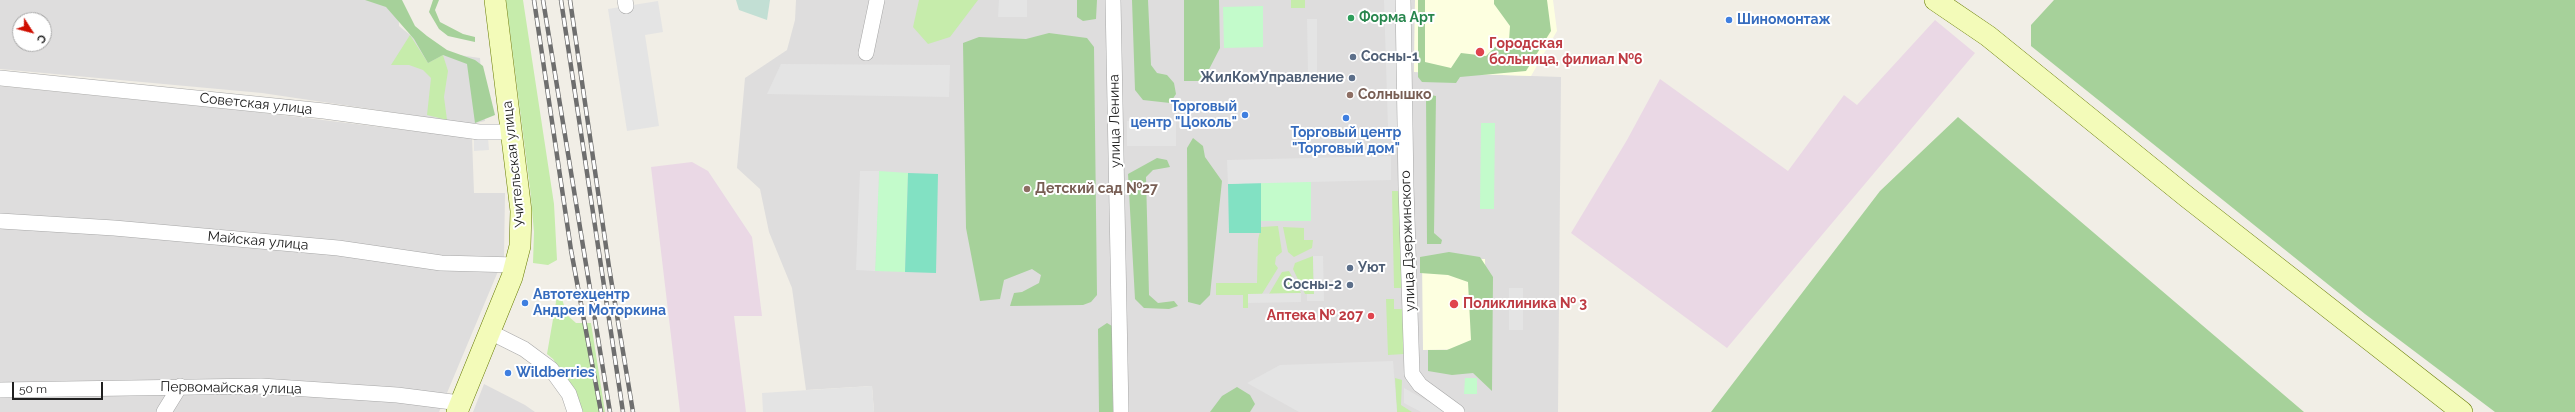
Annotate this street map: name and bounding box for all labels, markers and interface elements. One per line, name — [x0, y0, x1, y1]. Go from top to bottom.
place label: Форма Арт — [1359, 10, 1435, 26]
north arrow — [12, 12, 52, 52]
place label: Шиномонтаж — [1737, 12, 1831, 28]
marker: Форма Арт — [1346, 13, 1356, 23]
marker: Шиномонтаж — [1724, 15, 1734, 25]
text: С — [34, 32, 49, 46]
place label: Городская больница, филиал №6 — [1489, 36, 1643, 68]
marker: Городская больница, филиал №6 — [1474, 46, 1486, 58]
place label: Сосны-1 — [1361, 49, 1419, 65]
marker: Сосны-1 — [1348, 52, 1358, 62]
place label: ЖилКомУправление — [1200, 70, 1344, 86]
marker: ЖилКомУправление — [1347, 73, 1357, 83]
street label: улица Ленина — [1106, 74, 1124, 168]
place label: Солнышко — [1358, 87, 1432, 103]
street label: Советская улица — [199, 90, 313, 118]
marker: Солнышко — [1345, 90, 1355, 100]
place label: Торговый центр "Цоколь" — [1130, 99, 1237, 132]
street label: Учительская улица — [499, 100, 529, 228]
marker: Торговый центр "Цоколь" — [1240, 110, 1250, 120]
marker: Торговый центр "Торговый дом" — [1341, 113, 1351, 123]
place label: Торговый центр "Торговый дом" — [1291, 125, 1401, 158]
street label: улица Дзержинского — [1397, 170, 1419, 312]
place label: Детский сад №27 — [1035, 181, 1158, 197]
marker: Детский сад №27 — [1022, 184, 1032, 194]
street label: Майская улица — [207, 228, 309, 254]
place label: Уют — [1358, 260, 1385, 276]
marker: Уют — [1345, 263, 1355, 273]
place label: Сосны-2 — [1283, 277, 1342, 293]
marker: Сосны-2 — [1345, 280, 1355, 290]
place label: Автотехцентр Андрея Моторкина — [533, 287, 666, 320]
place label: Поликлиника № 3 — [1463, 296, 1587, 312]
marker: Автотехцентр Андрея Моторкина — [520, 298, 530, 308]
marker: Поликлиника № 3 — [1448, 298, 1460, 310]
place label: Аптека № 207 — [1267, 308, 1363, 324]
marker: Аптека № 207 — [1366, 311, 1376, 321]
place label: Wildberries — [516, 365, 595, 381]
marker: Wildberries — [503, 368, 513, 378]
scale bar — [14, 374, 105, 400]
street label: Первомайская улица — [160, 378, 302, 398]
text: 50 m — [19, 382, 47, 396]

